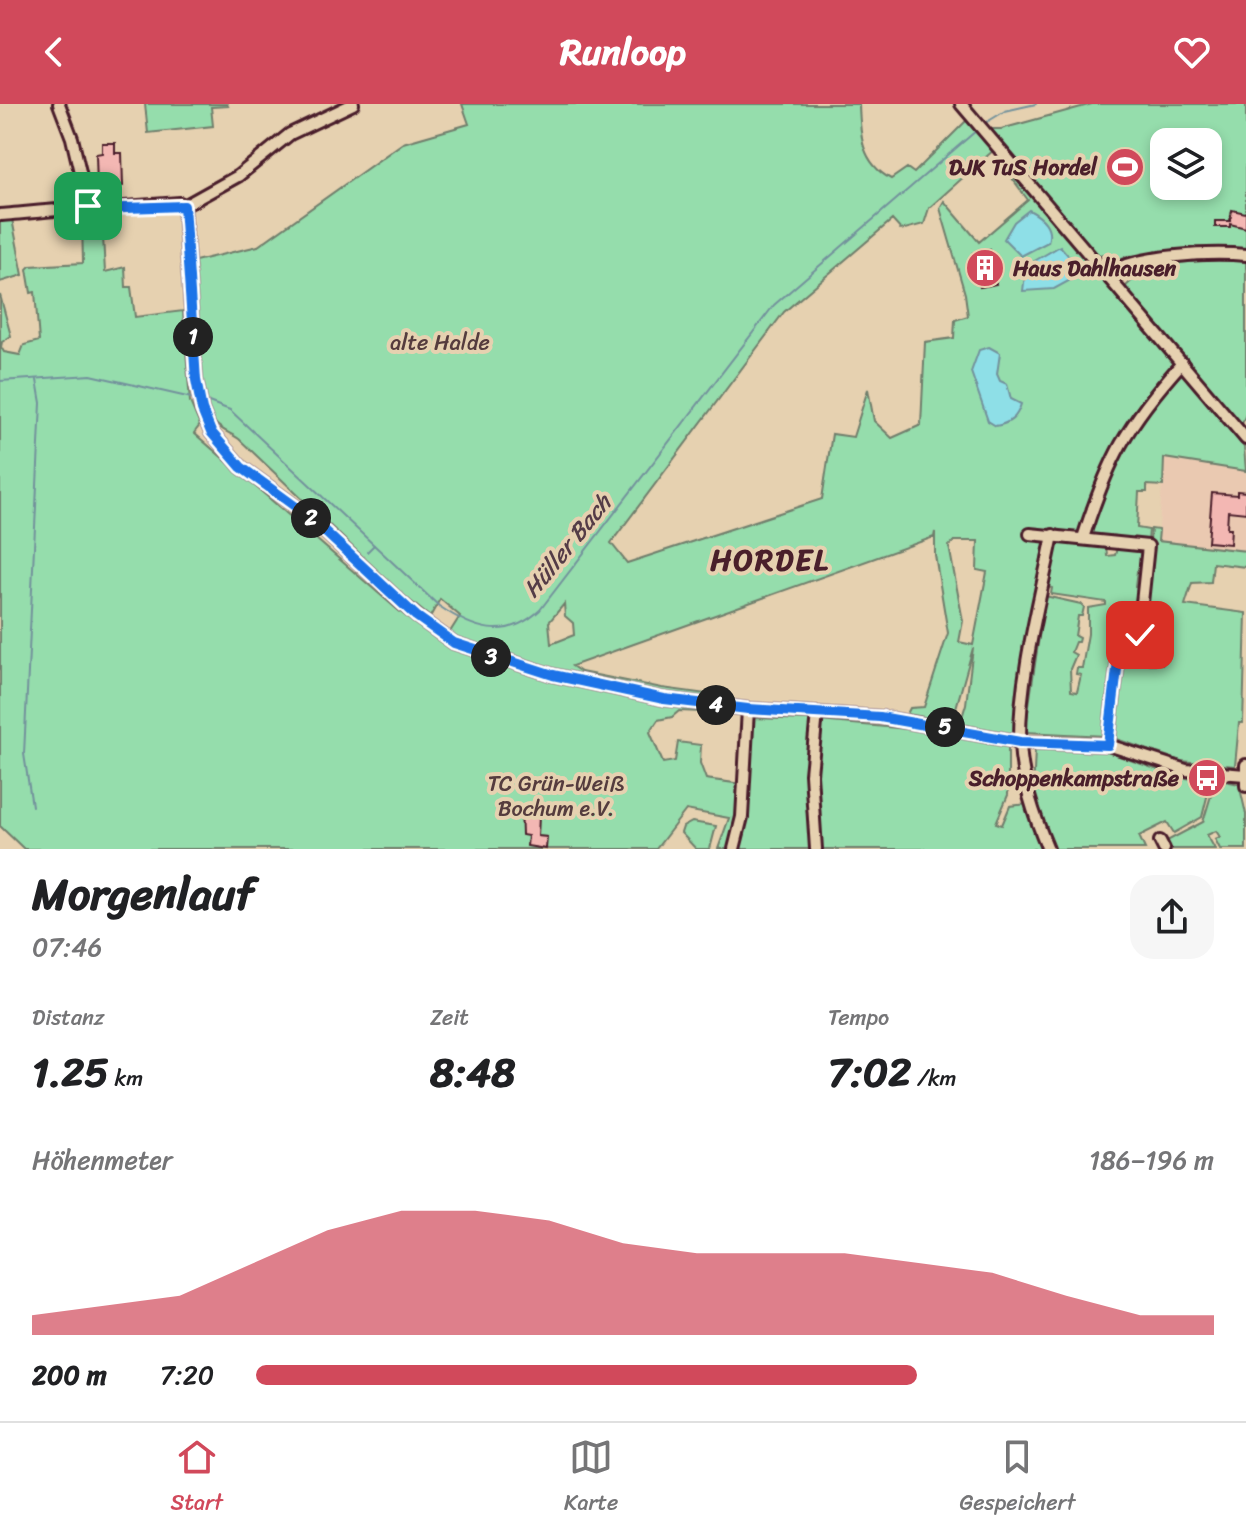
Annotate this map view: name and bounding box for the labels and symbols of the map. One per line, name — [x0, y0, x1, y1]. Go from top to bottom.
sports icon: DJK TuS Hordel — [1104, 146, 1146, 188]
place label: DJK TuS Hordel — [949, 148, 1098, 187]
pin — [54, 172, 122, 240]
building icon: Haus Dahlhausen — [964, 247, 1006, 289]
place label: Haus Dahlhausen — [1012, 249, 1176, 288]
pin: 1 — [173, 317, 213, 357]
park label: alte Halde — [390, 323, 490, 362]
water label: Hüller Bach — [512, 483, 624, 607]
pin: 2 — [291, 498, 331, 538]
district label: HORDEL — [710, 533, 830, 587]
pin — [1106, 601, 1174, 669]
pin: 3 — [471, 637, 511, 677]
pin: 4 — [696, 685, 736, 725]
pin: 5 — [925, 707, 965, 747]
bus stop icon: Schoppenkampstraße — [1186, 757, 1228, 799]
place label: Schoppenkampstraße — [968, 759, 1180, 798]
park label: TC Grün-Weiß Bochum e.V. — [488, 764, 624, 828]

